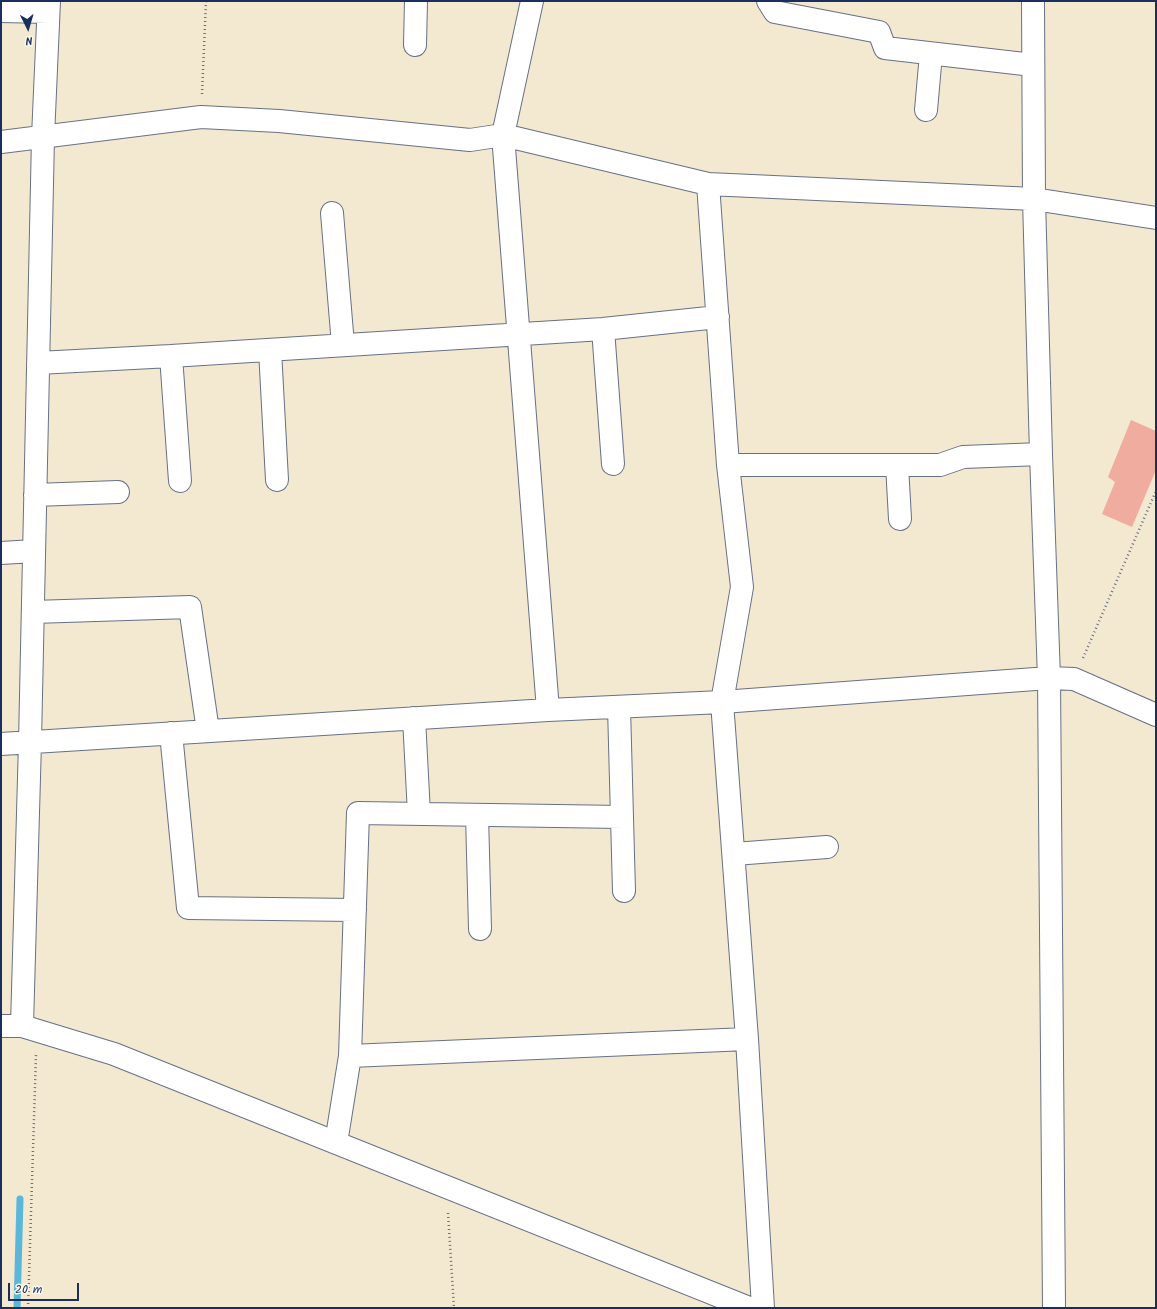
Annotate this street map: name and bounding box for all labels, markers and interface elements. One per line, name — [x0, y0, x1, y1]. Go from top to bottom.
north arrow — [8, 8, 48, 48]
text: N — [25, 31, 33, 49]
scale bar — [10, 1275, 81, 1301]
text: 20 m — [15, 1280, 42, 1299]

